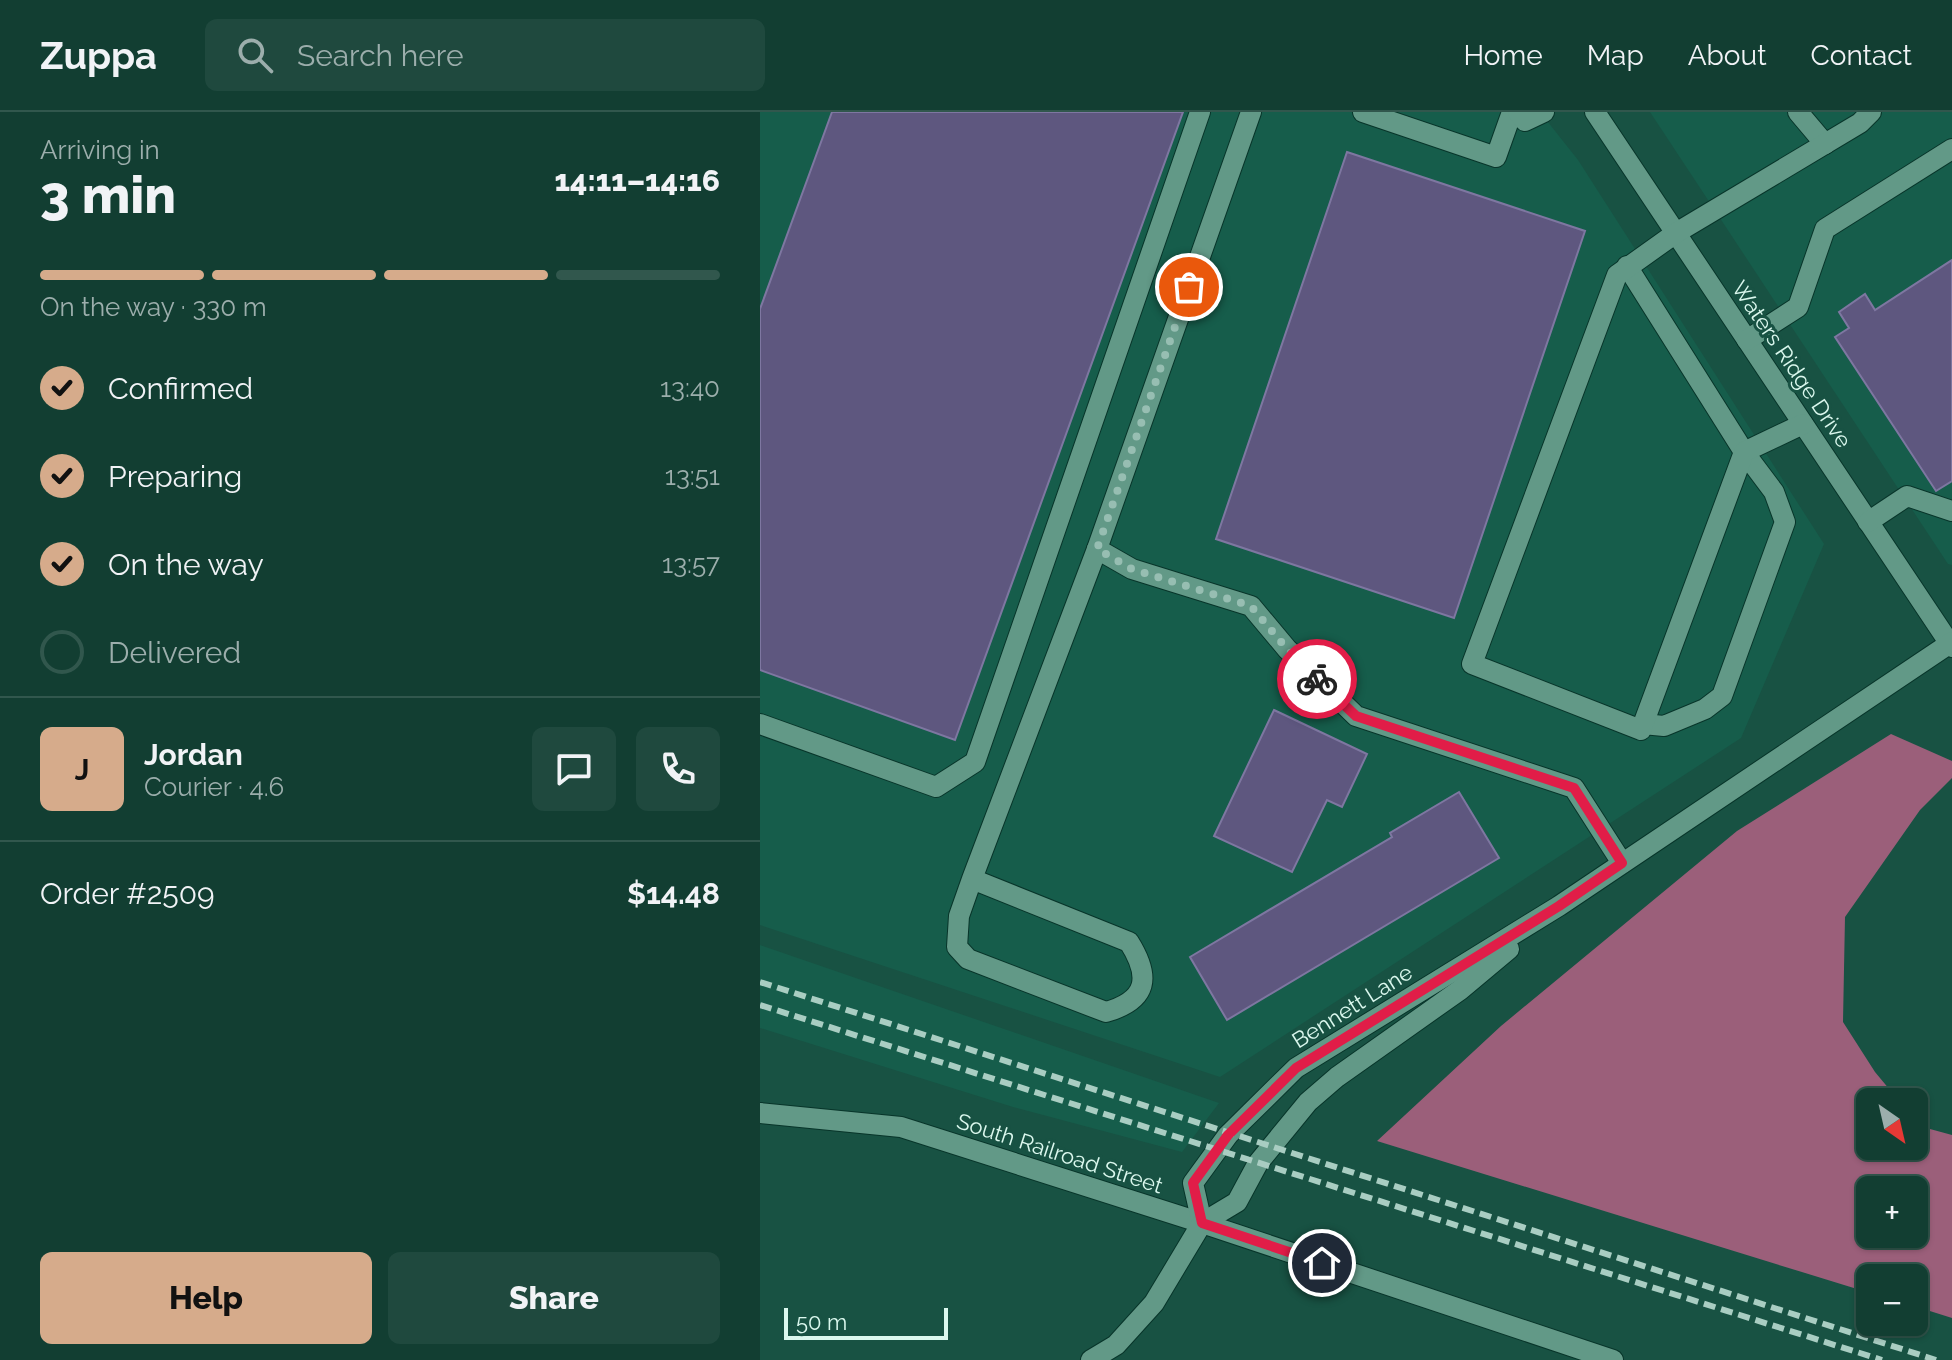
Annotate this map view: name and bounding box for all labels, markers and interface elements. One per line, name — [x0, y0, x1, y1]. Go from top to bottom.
search box — [205, 19, 765, 91]
text: Zuppa — [40, 33, 157, 78]
icon: search — [233, 33, 277, 77]
text: Search here — [297, 38, 464, 73]
text: Home — [1463, 39, 1543, 72]
text: Map — [1587, 39, 1644, 72]
text: About — [1688, 39, 1767, 72]
text: Contact — [1811, 39, 1912, 72]
text: Arriving in — [40, 135, 160, 165]
text: 14:11–14:16 — [555, 163, 720, 198]
text: 3 min — [40, 164, 176, 225]
pin — [1155, 253, 1223, 321]
icon: bag — [1167, 265, 1211, 309]
street label: Waters Ridge Drive — [1727, 276, 1857, 452]
text: On the way · 330 m — [40, 292, 267, 322]
icon: check — [40, 366, 84, 410]
text: Confirmed — [108, 371, 253, 406]
text: 13:40 — [660, 373, 720, 403]
icon: check — [40, 454, 84, 498]
text: Preparing — [108, 459, 242, 494]
text: 13:51 — [665, 461, 720, 491]
icon: check — [40, 542, 84, 586]
text: On the way — [108, 547, 264, 582]
text: 13:57 — [662, 549, 720, 579]
text: Delivered — [108, 635, 241, 670]
courier — [1277, 639, 1357, 719]
icon: bike — [1295, 657, 1339, 701]
button: chat — [532, 727, 616, 811]
button: phone — [636, 727, 720, 811]
text: Jordan — [144, 737, 243, 772]
text: J — [75, 752, 89, 787]
text: Courier · 4.6 — [144, 772, 284, 802]
text: Order #2509 — [40, 876, 215, 911]
text: $14.48 — [627, 876, 720, 911]
street label: Bennett Lane — [1287, 959, 1417, 1053]
north arrow — [1856, 1088, 1928, 1160]
map controls — [1856, 1088, 1928, 1336]
street label: South Railroad Street — [954, 1107, 1167, 1199]
button: + — [1856, 1176, 1928, 1248]
pin — [1288, 1229, 1356, 1297]
icon: home — [1300, 1241, 1344, 1285]
button: Help — [40, 1252, 372, 1344]
button: Share — [388, 1252, 720, 1344]
button: − — [1856, 1264, 1928, 1336]
scale bar — [784, 1304, 948, 1340]
text: 50 m — [796, 1309, 847, 1335]

